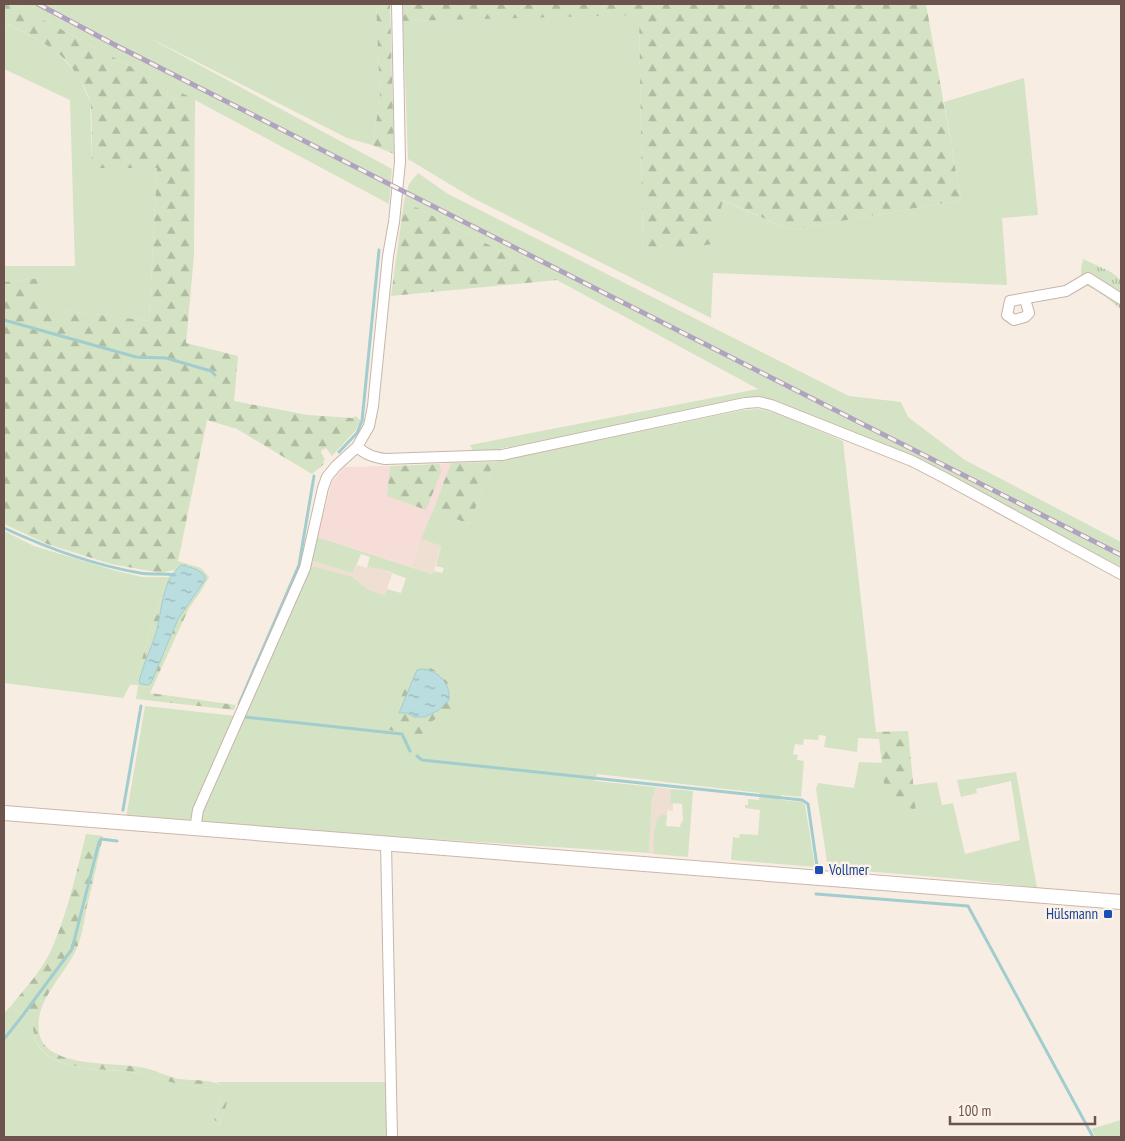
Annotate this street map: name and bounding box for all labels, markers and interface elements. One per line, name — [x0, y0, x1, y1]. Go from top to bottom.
place label: Vollmer — [828, 860, 870, 879]
marker: Vollmer — [813, 864, 825, 876]
place label: Hülsmann — [1046, 904, 1098, 923]
marker: Hülsmann — [1102, 908, 1114, 920]
scale bar — [950, 1094, 1095, 1126]
text: 100 m — [958, 1101, 991, 1120]

